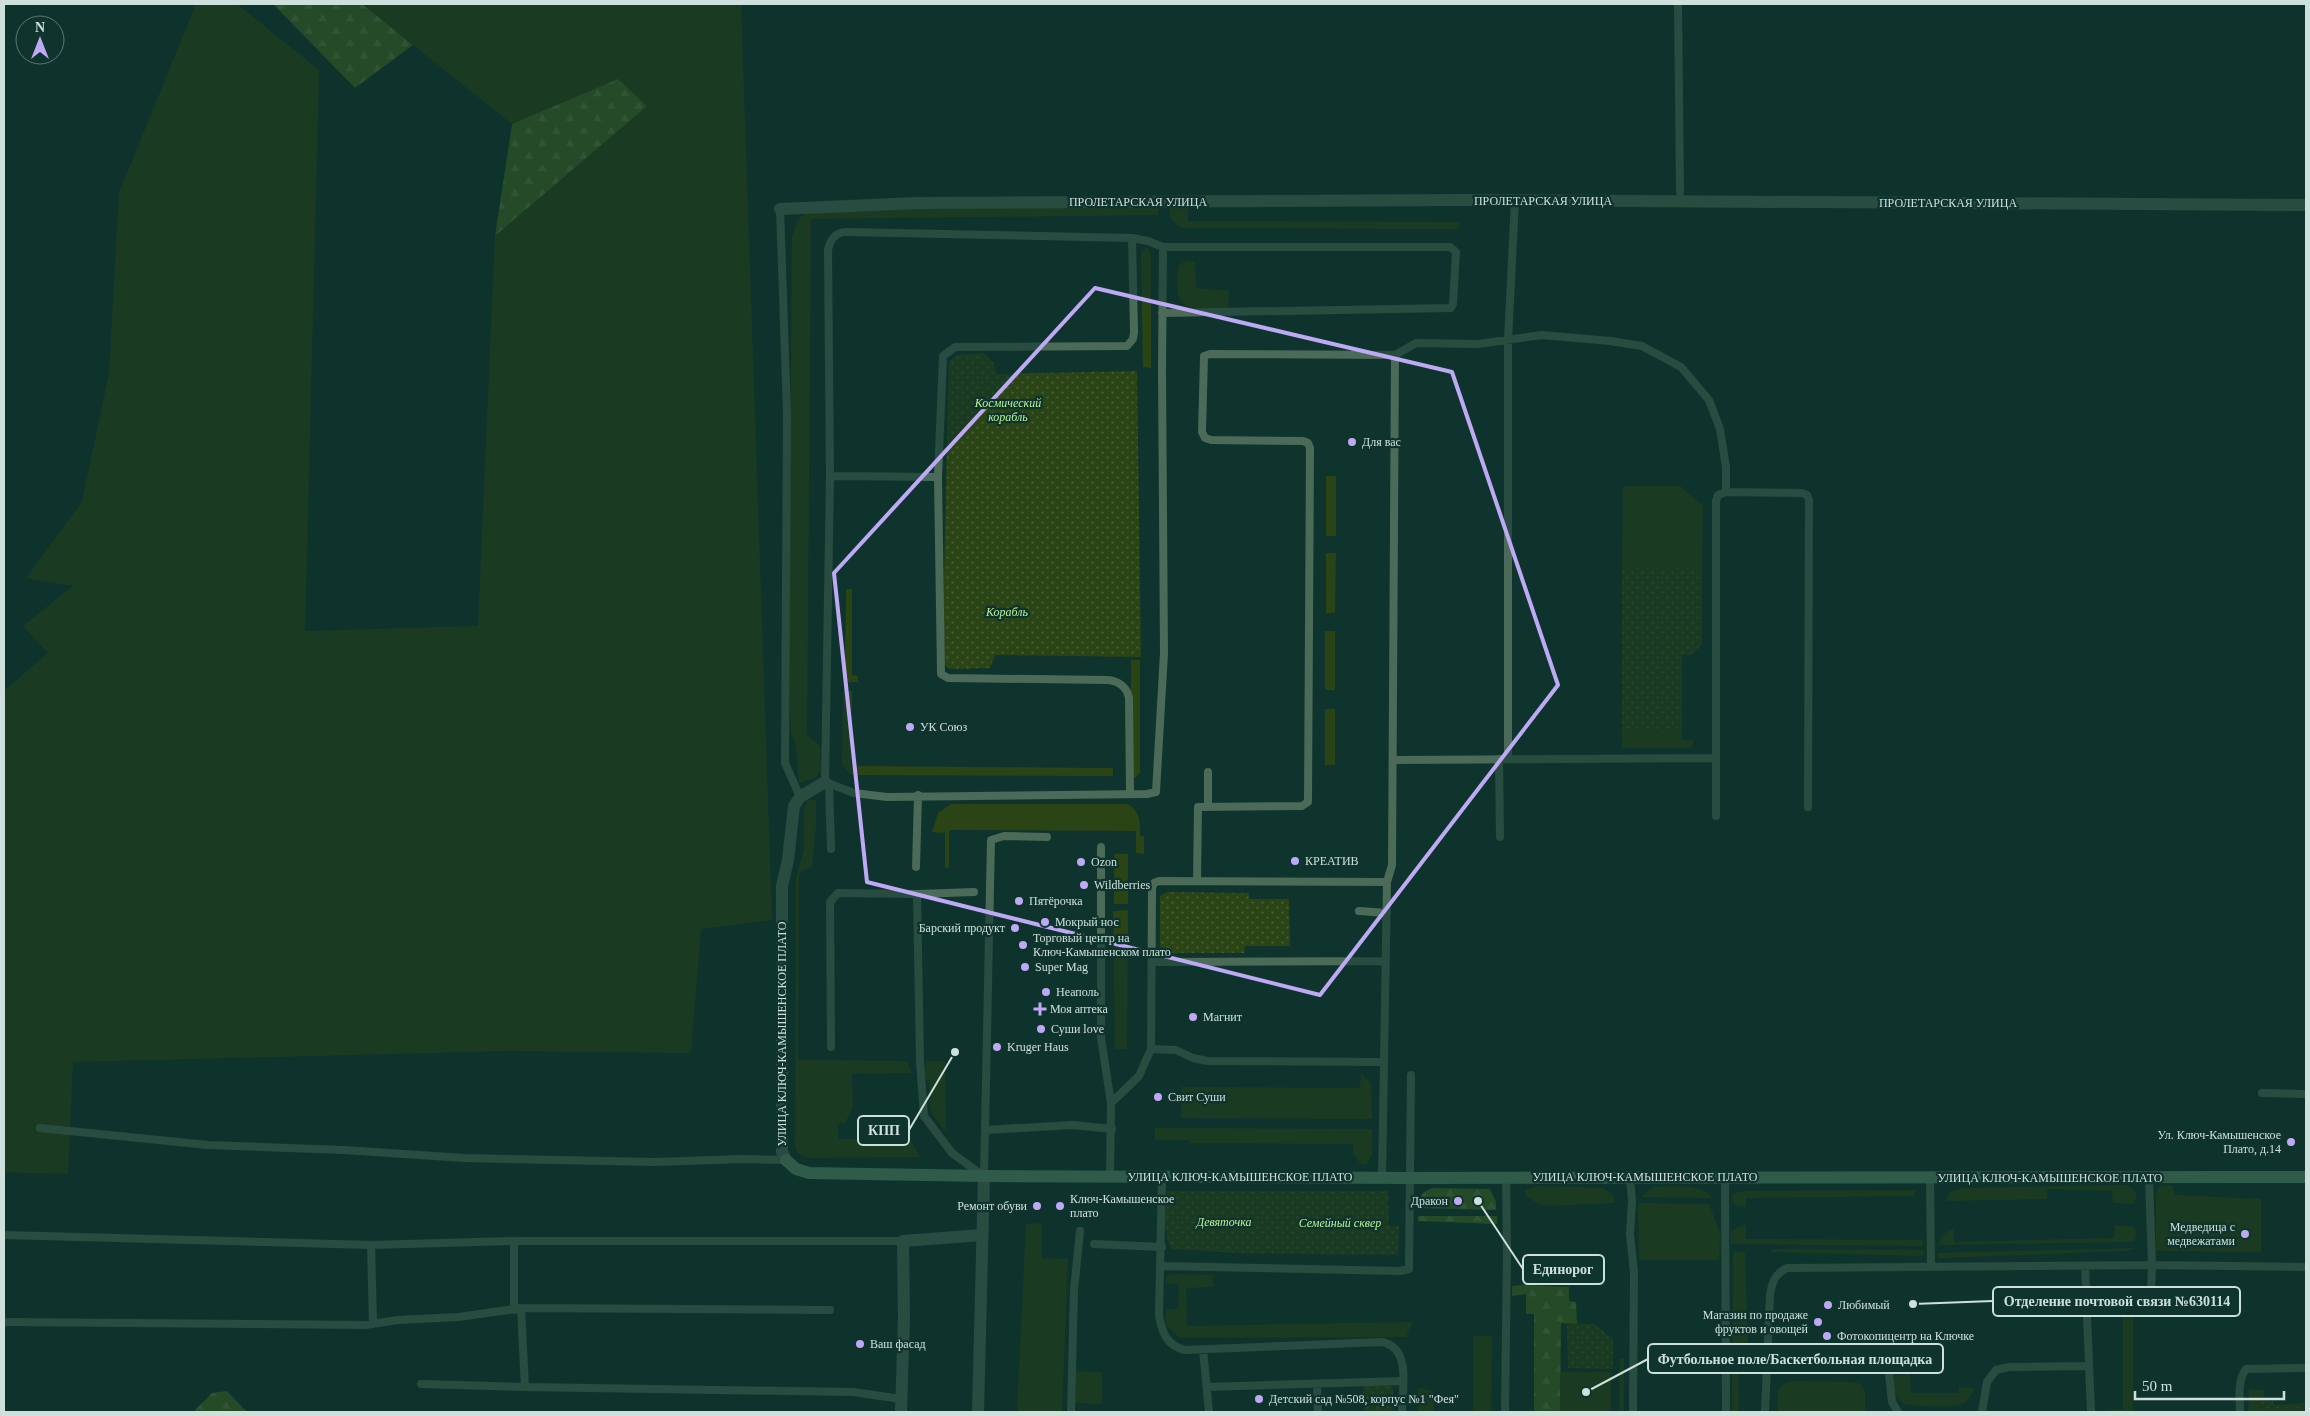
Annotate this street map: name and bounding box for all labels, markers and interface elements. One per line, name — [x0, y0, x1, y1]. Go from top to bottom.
north arrow — [15, 15, 65, 65]
text: N — [35, 20, 45, 35]
street label: ПРОЛЕТАРСКАЯ УЛИЦА — [1474, 194, 1612, 208]
street label: ПРОЛЕТАРСКАЯ УЛИЦА — [1069, 195, 1207, 209]
street label: ПРОЛЕТАРСКАЯ УЛИЦА — [1879, 196, 2017, 210]
park label: Космический корабль — [974, 396, 1041, 424]
place label: Для вас — [1362, 435, 1401, 449]
marker: Для вас — [1346, 436, 1358, 448]
park label: Корабль — [985, 605, 1029, 619]
place label: УК Союз — [920, 720, 967, 734]
marker: УК Союз — [904, 721, 916, 733]
place label: КРЕАТИВ — [1305, 854, 1359, 868]
place label: Ozon — [1091, 855, 1117, 869]
marker: КРЕАТИВ — [1289, 855, 1301, 867]
marker: Ozon — [1075, 856, 1087, 868]
place label: Wildberries — [1094, 878, 1150, 892]
marker: Wildberries — [1078, 879, 1090, 891]
place label: Пятёрочка — [1029, 894, 1083, 908]
marker: Пятёрочка — [1013, 895, 1025, 907]
place label: Мокрый нос — [1055, 915, 1119, 929]
marker: Мокрый нос — [1039, 916, 1051, 928]
street label: УЛИЦА КЛЮЧ-КАМЫШЕНСКОЕ ПЛАТО — [775, 921, 789, 1146]
place label: Барский продукт — [919, 921, 1006, 935]
marker: Барский продукт — [1009, 922, 1021, 934]
place label: Торговый центр на Ключ-Камышенском плато — [1033, 931, 1171, 959]
marker: Торговый центр на Ключ-Камышенском плато — [1017, 939, 1029, 951]
place label: Super Mag — [1035, 960, 1088, 974]
marker: Super Mag — [1019, 961, 1031, 973]
place label: Неаполь — [1056, 985, 1100, 999]
marker: Неаполь — [1040, 986, 1052, 998]
place label: Моя аптека — [1050, 1002, 1108, 1016]
marker: Моя аптека — [1034, 1003, 1046, 1015]
place label: Магнит — [1203, 1010, 1243, 1024]
marker: Магнит — [1187, 1011, 1199, 1023]
place label: Суши love — [1051, 1022, 1104, 1036]
marker: Суши love — [1035, 1023, 1047, 1035]
place label: Kruger Haus — [1007, 1040, 1069, 1054]
marker: Kruger Haus — [991, 1041, 1003, 1053]
place label: Свит Суши — [1168, 1090, 1226, 1104]
marker: Свит Суши — [1152, 1091, 1164, 1103]
callout: КПП — [858, 1116, 909, 1145]
text: КПП — [868, 1123, 900, 1138]
place label: Ул. Ключ-Камышенское Плато, д.14 — [2158, 1128, 2281, 1156]
marker: Ул. Ключ-Камышенское Плато, д.14 — [2285, 1136, 2297, 1148]
street label: УЛИЦА КЛЮЧ-КАМЫШЕНСКОЕ ПЛАТО — [1128, 1170, 1353, 1184]
street label: УЛИЦА КЛЮЧ-КАМЫШЕНСКОЕ ПЛАТО — [1533, 1170, 1758, 1184]
street label: УЛИЦА КЛЮЧ-КАМЫШЕНСКОЕ ПЛАТО — [1938, 1171, 2163, 1185]
place label: Ключ-Камышенское плато — [1070, 1192, 1174, 1220]
place label: Дракон — [1411, 1194, 1449, 1208]
marker: Дракон — [1452, 1195, 1464, 1207]
place label: Ремонт обуви — [957, 1199, 1028, 1213]
marker: Ремонт обуви — [1031, 1200, 1043, 1212]
marker: Ключ-Камышенское плато — [1054, 1200, 1066, 1212]
park label: Девяточка — [1196, 1215, 1251, 1229]
park label: Семейный сквер — [1299, 1216, 1381, 1230]
place label: Медведица с медвежатами — [2167, 1220, 2236, 1248]
marker: Медведица с медвежатами — [2239, 1228, 2251, 1240]
callout: Единорог — [1523, 1255, 1604, 1284]
text: Единорог — [1533, 1262, 1593, 1277]
callout: Отделение почтовой связи №630114 — [1993, 1287, 2240, 1316]
text: Отделение почтовой связи №630114 — [2004, 1294, 2230, 1309]
place label: Любимый — [1838, 1298, 1890, 1312]
marker: Любимый — [1822, 1299, 1834, 1311]
place label: Магазин по продаже фруктов и овощей — [1703, 1308, 1809, 1336]
marker: Магазин по продаже фруктов и овощей — [1812, 1316, 1824, 1328]
place label: Фотокопицентр на Ключке — [1837, 1329, 1974, 1343]
marker: Фотокопицентр на Ключке — [1821, 1330, 1833, 1342]
place label: Ваш фасад — [870, 1337, 926, 1351]
marker: Ваш фасад — [854, 1338, 866, 1350]
callout: Футбольное поле/Баскетбольная площадка — [1648, 1344, 1943, 1373]
text: Футбольное поле/Баскетбольная площадка — [1658, 1352, 1932, 1367]
scale bar — [2135, 1368, 2284, 1400]
text: 50 m — [2142, 1378, 2173, 1394]
place label: Детский сад №508, корпус №1 "Фея" — [1269, 1392, 1459, 1406]
marker: Детский сад №508, корпус №1 "Фея" — [1253, 1393, 1265, 1405]

